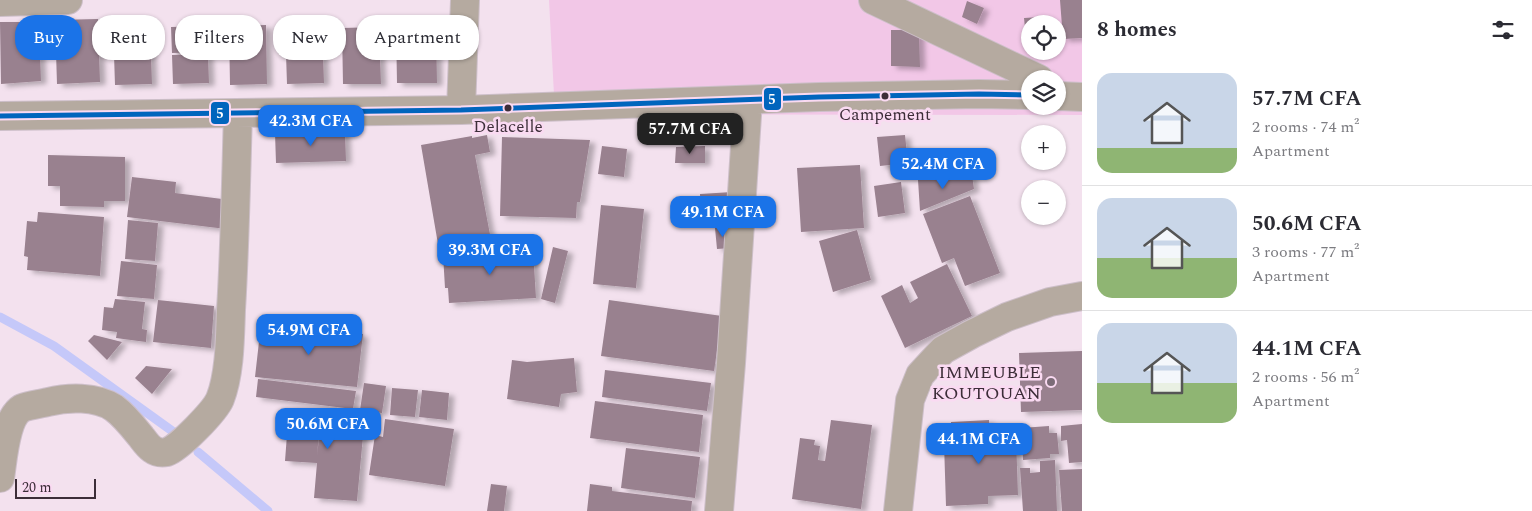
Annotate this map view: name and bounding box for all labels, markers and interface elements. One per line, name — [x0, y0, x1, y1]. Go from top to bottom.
text: 8 homes — [1097, 14, 1177, 46]
chip: Buy — [15, 15, 82, 60]
chip: Rent — [92, 15, 165, 60]
chip: Filters — [175, 15, 263, 60]
chip: New — [273, 15, 346, 60]
chip: Apartment — [356, 15, 479, 60]
map controls — [1021, 15, 1066, 225]
button: locate — [1021, 15, 1066, 60]
icon: filters — [1489, 16, 1517, 44]
button: layers — [1021, 70, 1066, 115]
text: 57.7M CFA — [1252, 83, 1362, 115]
line badge: 5 — [763, 87, 782, 111]
text: 5 — [768, 89, 776, 110]
marker: Campement — [880, 91, 890, 101]
icon: home — [1137, 93, 1197, 153]
line badge: 5 — [210, 101, 230, 125]
place label: Campement — [839, 102, 931, 128]
text: 5 — [216, 103, 224, 124]
marker: Delacelle — [503, 103, 513, 113]
pin: 42.3M CFA — [254, 104, 368, 147]
text: 42.3M CFA — [269, 109, 353, 133]
pin: 57.7M CFA — [633, 112, 747, 155]
place label: Delacelle — [473, 114, 543, 140]
text: 2 rooms · 74 m² — [1252, 115, 1359, 139]
text: 57.7M CFA — [648, 117, 732, 141]
button: + — [1021, 125, 1066, 170]
text: Apartment — [1252, 139, 1330, 163]
pin: 52.4M CFA — [886, 148, 1000, 190]
text: 52.4M CFA — [901, 152, 985, 176]
button: − — [1021, 180, 1066, 225]
pin: 49.1M CFA — [666, 196, 780, 238]
text: 49.1M CFA — [681, 200, 765, 224]
text: 50.6M CFA — [1252, 208, 1362, 240]
icon: home — [1137, 218, 1197, 278]
pin: 39.3M CFA — [433, 234, 547, 276]
text: 39.3M CFA — [448, 238, 532, 262]
text: 3 rooms · 77 m² — [1252, 240, 1359, 264]
text: Apartment — [1252, 264, 1330, 288]
pin: 54.9M CFA — [252, 314, 366, 356]
text: 54.9M CFA — [267, 318, 351, 342]
text: 44.1M CFA — [1252, 333, 1362, 365]
icon: home — [1137, 343, 1197, 403]
place label: IMMEUBLE KOUTOUAN — [932, 359, 1041, 407]
text: 2 rooms · 56 m² — [1252, 365, 1359, 389]
marker: IMMEUBLE KOUTOUAN — [1045, 376, 1057, 388]
text: Apartment — [1252, 389, 1330, 413]
pin: 50.6M CFA — [271, 408, 385, 450]
text: 50.6M CFA — [286, 412, 370, 436]
pin: 44.1M CFA — [922, 422, 1036, 465]
text: 44.1M CFA — [937, 427, 1021, 451]
scale bar — [15, 476, 96, 499]
text: 20 m — [22, 477, 52, 498]

